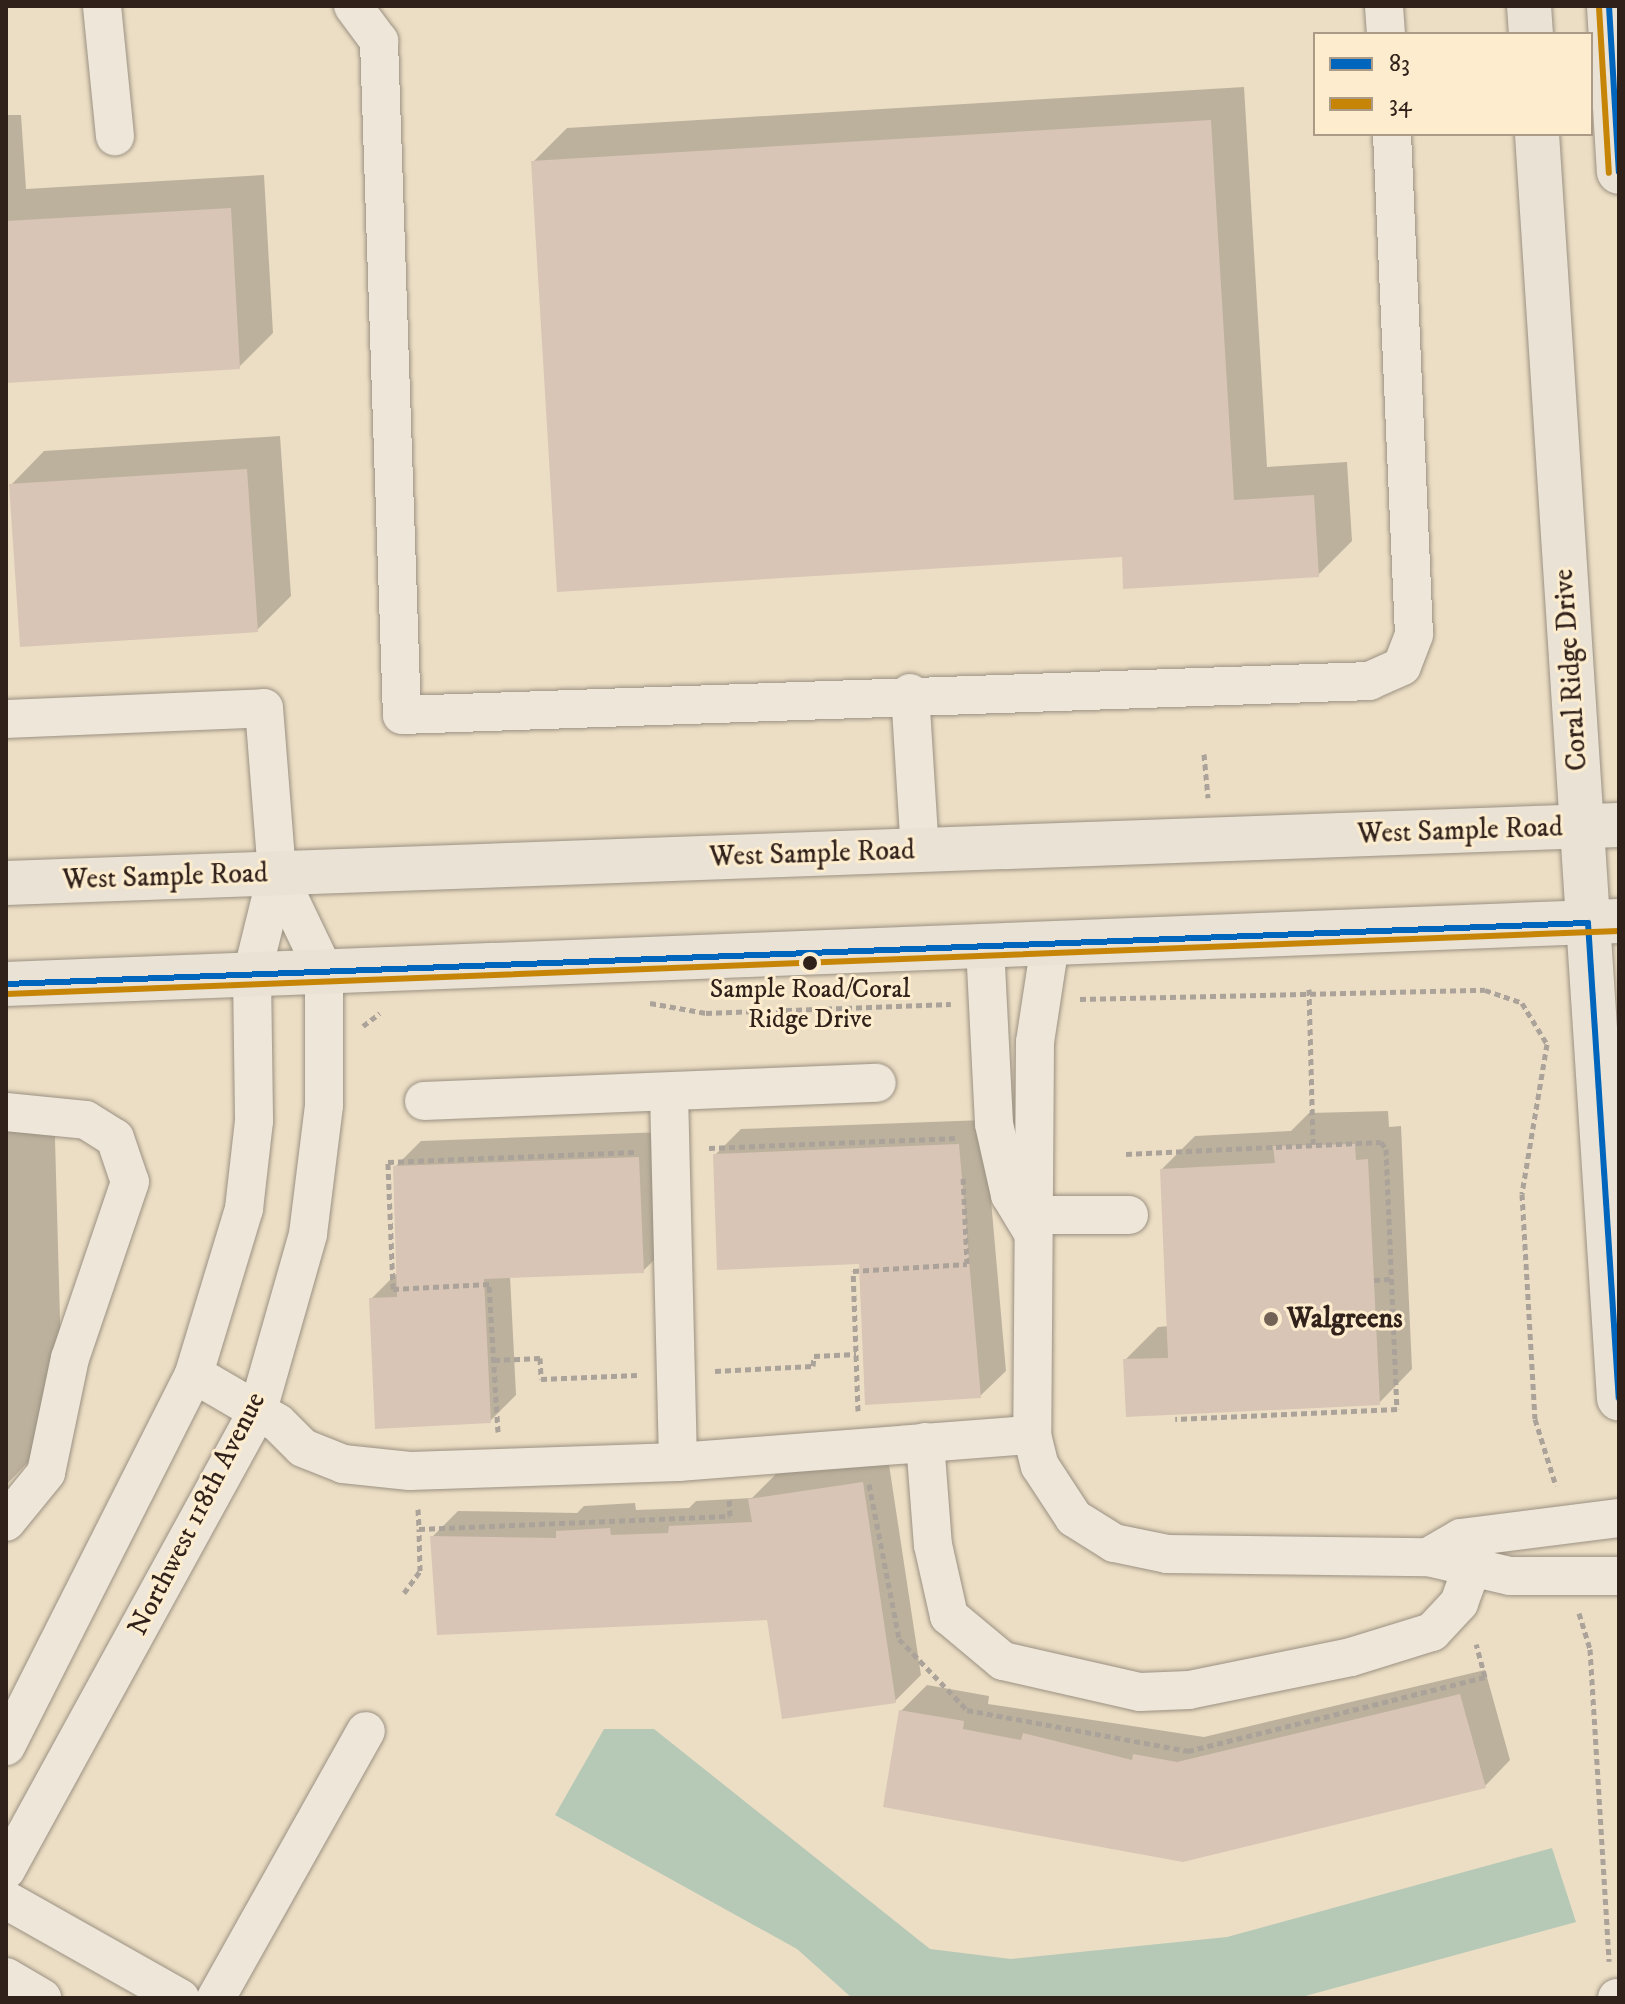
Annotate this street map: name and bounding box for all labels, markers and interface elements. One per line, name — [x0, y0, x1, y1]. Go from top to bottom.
legend — [1313, 32, 1593, 136]
text: 83 — [1389, 49, 1410, 79]
text: 34 — [1389, 89, 1412, 119]
street label: Coral Ridge Drive — [1547, 568, 1595, 772]
street label: West Sample Road — [1357, 811, 1563, 851]
street label: West Sample Road — [709, 834, 915, 874]
street label: West Sample Road — [62, 857, 268, 897]
marker: Sample Road/Coral Ridge Drive — [802, 955, 818, 971]
place label: Sample Road/Coral Ridge Drive — [710, 974, 910, 1036]
place label: Walgreens — [1287, 1302, 1402, 1336]
marker: Walgreens — [1262, 1310, 1280, 1328]
street label: Northwest 118th Avenue — [121, 1387, 273, 1641]

